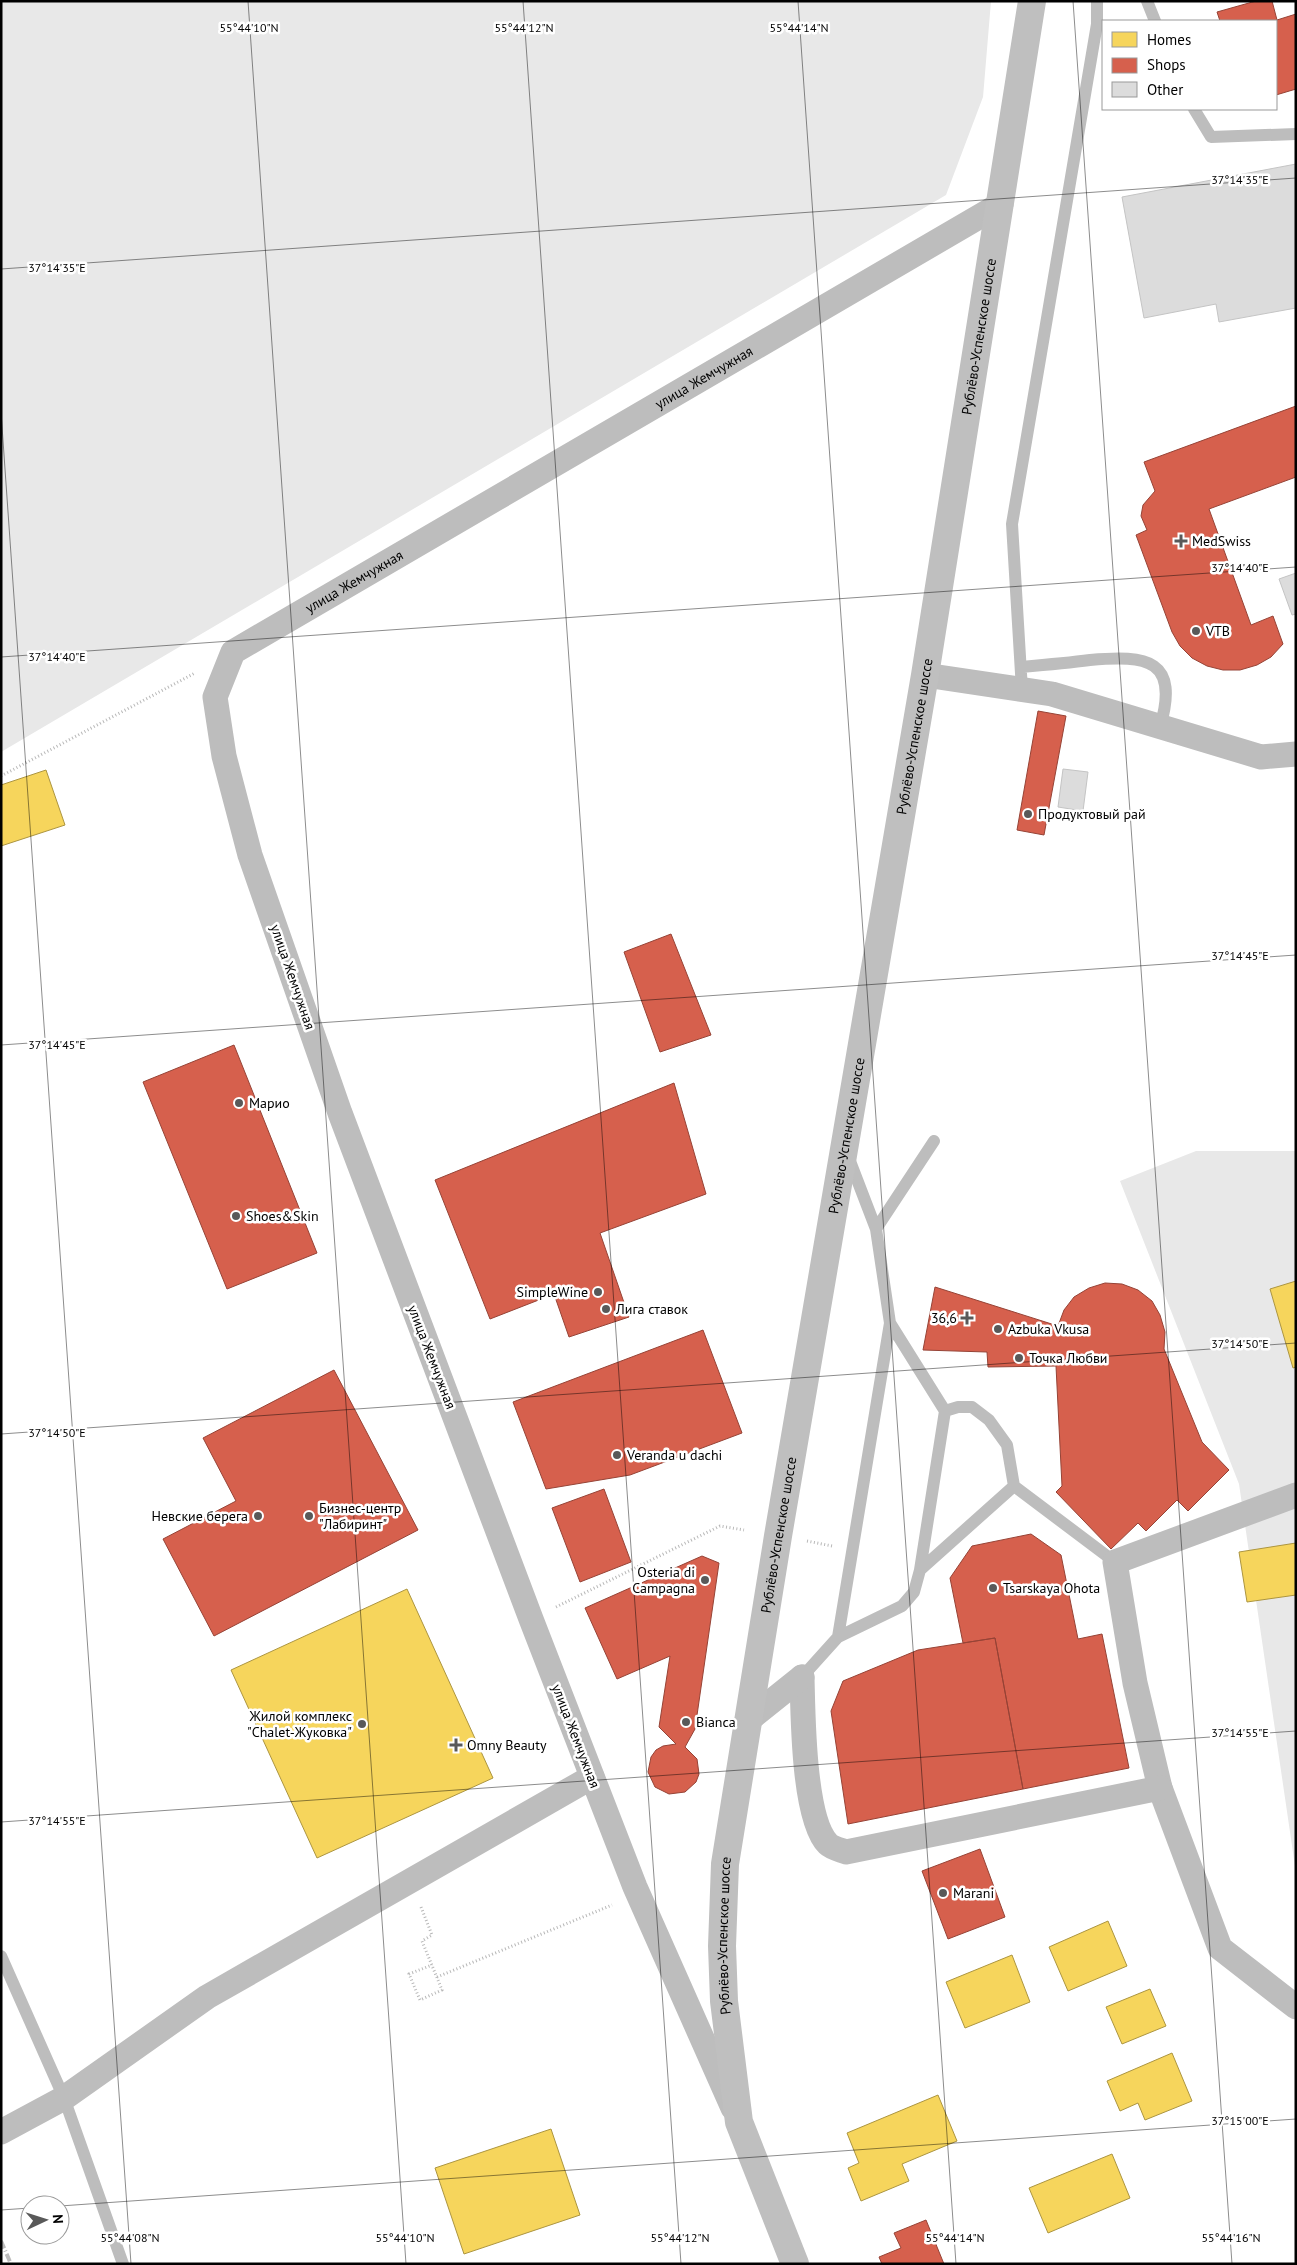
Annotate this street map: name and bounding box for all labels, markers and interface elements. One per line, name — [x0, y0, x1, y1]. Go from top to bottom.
text: 55°44'10"N — [219, 20, 279, 35]
text: 55°44'12"N — [494, 20, 554, 35]
text: 55°44'14"N — [769, 20, 829, 35]
legend — [1102, 20, 1277, 110]
text: Homes — [1147, 30, 1191, 49]
text: Shops — [1147, 55, 1186, 74]
text: Other — [1147, 80, 1183, 99]
text: 37°14'35"E — [1211, 172, 1269, 187]
street label: Рублёво-Успенское шоссе — [957, 257, 1000, 416]
text: 37°14'35"E — [28, 260, 86, 275]
street label: улица Жемчужная — [652, 342, 756, 413]
place label: MedSwiss — [1192, 532, 1251, 550]
marker: MedSwiss — [1174, 534, 1188, 548]
street label: улица Жемчужная — [302, 546, 406, 617]
text: 37°14'40"E — [1211, 560, 1269, 575]
place label: VTB — [1205, 622, 1230, 640]
marker: VTB — [1190, 625, 1202, 637]
text: 37°14'40"E — [28, 649, 86, 664]
street label: Рублёво-Успенское шоссе — [892, 657, 937, 816]
place label: Продуктовый рай — [1038, 805, 1146, 823]
marker: Продуктовый рай — [1022, 808, 1034, 820]
street label: улица Жемчужная — [267, 922, 319, 1032]
text: 37°14'45"E — [1211, 948, 1269, 963]
text: 37°14'45"E — [28, 1037, 86, 1052]
street label: Рублёво-Успенское шоссе — [824, 1056, 869, 1215]
place label: Марио — [249, 1094, 290, 1112]
marker: Марио — [233, 1097, 245, 1109]
place label: Shoes&Skin — [246, 1207, 319, 1225]
marker: Shoes&Skin — [230, 1210, 242, 1222]
place label: SimpleWine — [517, 1283, 588, 1301]
marker: SimpleWine — [592, 1286, 604, 1298]
place label: Лига ставок — [615, 1300, 688, 1318]
street label: улица Жемчужная — [404, 1302, 460, 1412]
marker: Лига ставок — [600, 1303, 612, 1315]
place label: 36,6 — [931, 1309, 957, 1327]
marker: 36,6 — [961, 1312, 973, 1324]
place label: Azbuka Vkusa — [1008, 1320, 1089, 1338]
marker: Azbuka Vkusa — [992, 1323, 1004, 1335]
text: 37°14'50"E — [1211, 1336, 1269, 1351]
place label: Точка Любви — [1029, 1349, 1108, 1367]
marker: Точка Любви — [1013, 1352, 1025, 1364]
text: 37°14'50"E — [28, 1425, 86, 1440]
place label: Veranda u dachi — [626, 1446, 722, 1464]
marker: Veranda u dachi — [611, 1449, 623, 1461]
street label: Рублёво-Успенское шоссе — [757, 1455, 800, 1614]
place label: Бизнес-центр "Лабиринт" — [319, 1499, 401, 1533]
place label: Невские берега — [152, 1507, 248, 1525]
marker: Невские берега — [252, 1510, 264, 1522]
marker: Бизнес-центр "Лабиринт" — [303, 1510, 315, 1522]
place label: Osteria di Campagna — [632, 1563, 695, 1597]
marker: Osteria di Campagna — [699, 1574, 711, 1586]
place label: Tsarskaya Ohota — [1003, 1579, 1100, 1597]
marker: Tsarskaya Ohota — [987, 1582, 999, 1594]
street label: улица Жемчужная — [548, 1681, 604, 1791]
place label: Жилой комплекс "Chalet-Жуковка" — [247, 1707, 352, 1741]
place label: Bianca — [696, 1713, 736, 1731]
marker: Bianca — [680, 1716, 692, 1728]
marker: Жилой комплекс "Chalet-Жуковка" — [356, 1718, 368, 1730]
text: 37°14'55"E — [1211, 1725, 1269, 1740]
place label: Omny Beauty — [467, 1736, 547, 1754]
marker: Omny Beauty — [449, 1738, 463, 1752]
text: 37°14'55"E — [28, 1813, 86, 1828]
street label: Рублёво-Успенское шоссе — [713, 1855, 735, 2016]
place label: Marani — [953, 1884, 994, 1902]
marker: Marani — [937, 1887, 949, 1899]
text: 37°15'00"E — [1211, 2113, 1269, 2128]
north arrow — [20, 2195, 70, 2245]
text: N — [49, 2214, 67, 2224]
text: 55°44'08"N — [100, 2230, 160, 2245]
text: 55°44'10"N — [375, 2230, 435, 2245]
text: 55°44'12"N — [650, 2230, 710, 2245]
text: 55°44'14"N — [925, 2230, 985, 2245]
text: 55°44'16"N — [1201, 2230, 1261, 2245]

